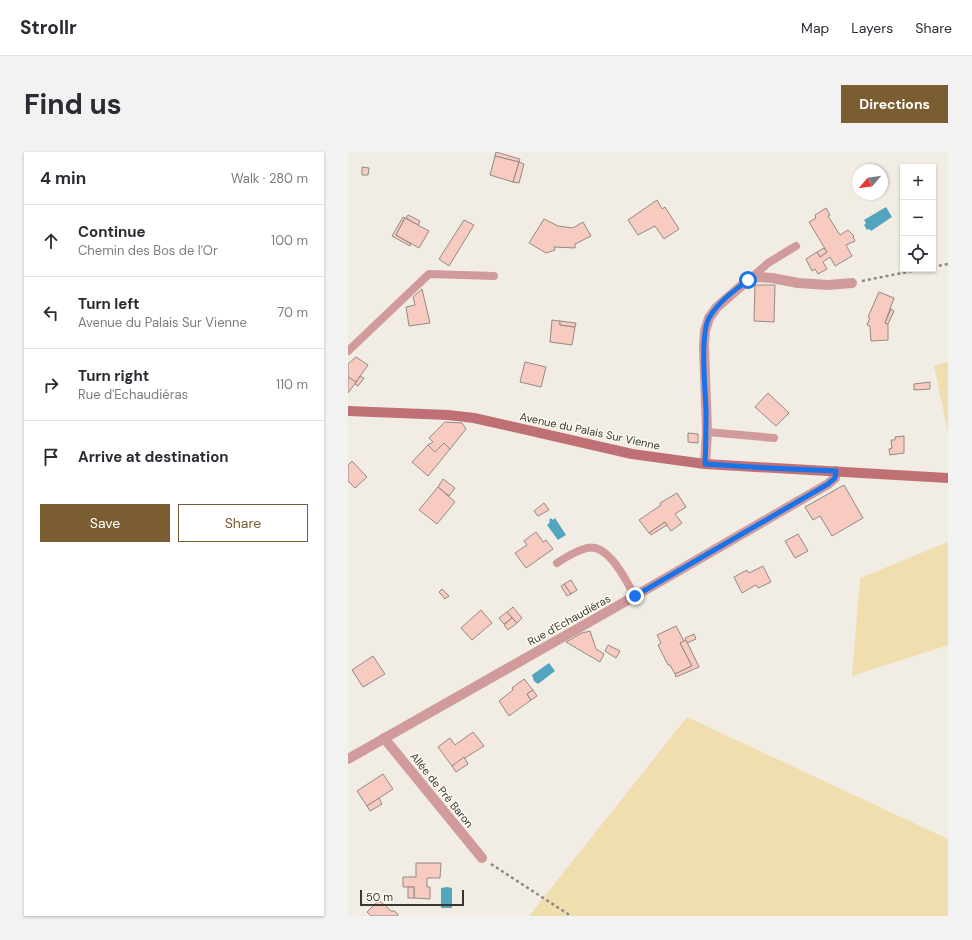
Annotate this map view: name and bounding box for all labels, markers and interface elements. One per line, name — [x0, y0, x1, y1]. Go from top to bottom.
text: Strollr — [20, 15, 77, 40]
text: Map — [801, 19, 829, 37]
text: Layers — [851, 19, 893, 37]
text: Share — [915, 19, 952, 37]
button: Directions — [841, 85, 948, 123]
text: Find us — [24, 86, 122, 123]
north arrow — [852, 164, 888, 200]
map controls — [900, 164, 936, 272]
button: + — [900, 164, 936, 200]
text: 4 min — [40, 167, 86, 189]
text: Walk · 280 m — [231, 170, 308, 187]
button: − — [900, 200, 936, 236]
text: Continue — [78, 222, 146, 242]
icon: ahead — [40, 230, 62, 252]
text: 100 m — [271, 232, 308, 249]
button: locate — [900, 236, 936, 272]
text: Chemin des Bos de l'Or — [78, 242, 218, 259]
route start — [739, 271, 757, 289]
text: Turn left — [78, 294, 139, 314]
icon: left — [40, 302, 62, 324]
text: 70 m — [277, 304, 308, 321]
text: Avenue du Palais Sur Vienne — [78, 314, 247, 331]
text: Turn right — [78, 366, 149, 386]
icon: right — [40, 374, 62, 396]
text: 110 m — [276, 376, 308, 393]
text: Rue d'Echaudiéras — [78, 386, 188, 403]
street label: Avenue du Palais Sur Vienne — [519, 409, 661, 453]
icon: arrive — [40, 446, 62, 468]
text: Arrive at destination — [78, 447, 229, 467]
button: Save — [40, 504, 170, 542]
button: Share — [178, 504, 308, 542]
route end — [626, 587, 644, 605]
street label: Rue d'Echaudiéras — [525, 591, 613, 649]
street label: Allée de Pré Baron — [407, 750, 477, 830]
scale bar — [360, 888, 464, 907]
text: 50 m — [366, 890, 393, 904]

